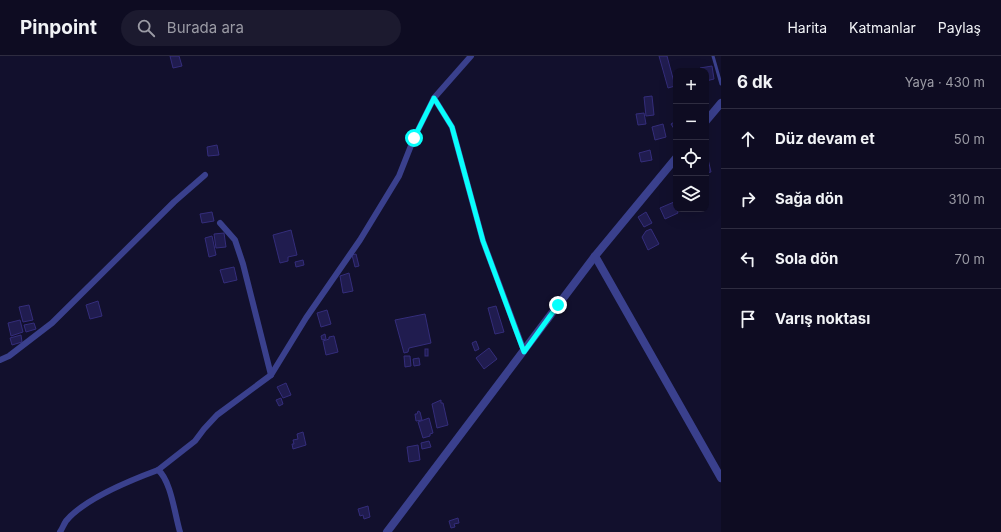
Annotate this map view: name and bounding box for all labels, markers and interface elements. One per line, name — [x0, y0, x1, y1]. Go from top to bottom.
search box — [121, 10, 401, 46]
text: Pinpoint — [20, 16, 97, 39]
icon: search — [135, 17, 157, 39]
text: Burada ara — [167, 18, 244, 37]
text: Harita — [787, 19, 827, 36]
text: Katmanlar — [849, 19, 916, 36]
text: Paylaş — [938, 19, 981, 36]
map controls — [673, 68, 709, 212]
button: + — [673, 68, 709, 104]
text: 6 dk — [737, 72, 773, 92]
text: Yaya · 430 m — [905, 74, 985, 90]
button: − — [673, 104, 709, 140]
icon: ahead — [737, 128, 759, 150]
route start — [405, 129, 423, 147]
text: Düz devam et — [775, 129, 875, 148]
text: 50 m — [954, 131, 985, 147]
button: locate — [673, 140, 709, 176]
button: layers — [673, 176, 709, 212]
icon: right — [737, 188, 759, 210]
text: Sağa dön — [775, 189, 843, 208]
text: 310 m — [948, 191, 985, 207]
icon: left — [737, 248, 759, 270]
text: Sola dön — [775, 249, 838, 268]
text: 70 m — [955, 251, 985, 267]
route end — [549, 296, 567, 314]
icon: arrive — [737, 308, 759, 330]
text: Varış noktası — [775, 309, 870, 328]

